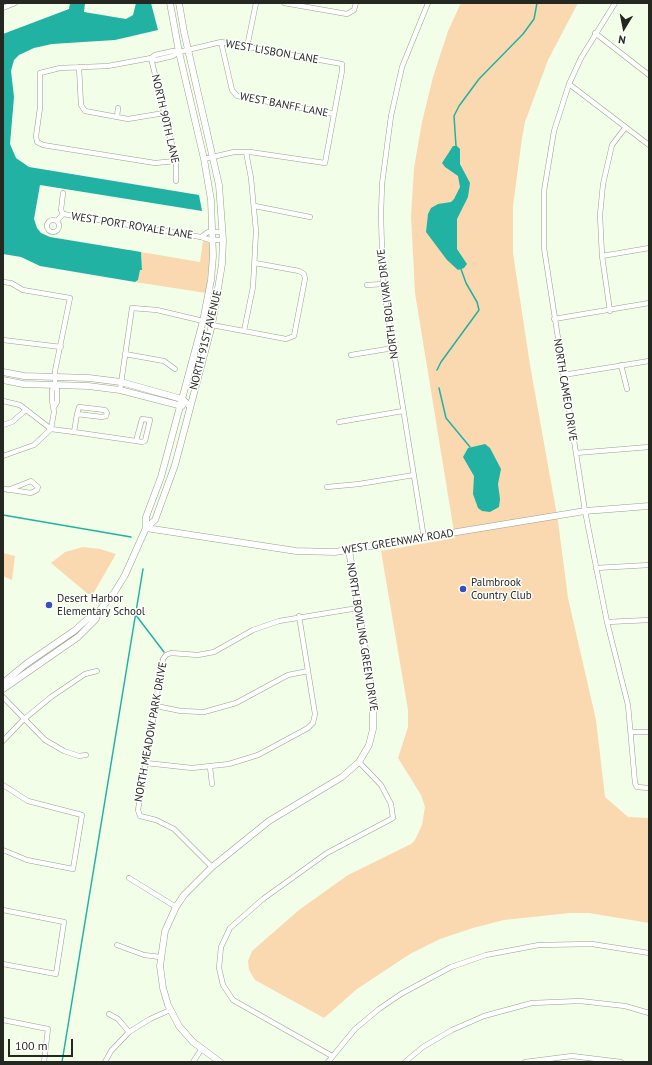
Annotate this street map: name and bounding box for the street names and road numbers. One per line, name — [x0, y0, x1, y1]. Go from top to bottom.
street label: WEST LISBON LANE — [224, 37, 320, 67]
street label: NORTH 90TH LANE — [148, 73, 182, 165]
street label: WEST BANFF LANE — [239, 90, 329, 120]
street label: WEST PORT ROYALE LANE — [70, 210, 194, 242]
street label: NORTH BOLIVAR DRIVE — [375, 248, 401, 360]
street label: NORTH 91ST AVENUE — [187, 289, 225, 391]
street label: NORTH CAMEO DRIVE — [550, 338, 580, 442]
street label: WEST GREENWAY ROAD — [341, 527, 455, 557]
street label: NORTH BOWLING GREEN DRIVE — [344, 562, 380, 712]
street label: NORTH MEADOW PARK DRIVE — [132, 661, 170, 803]

